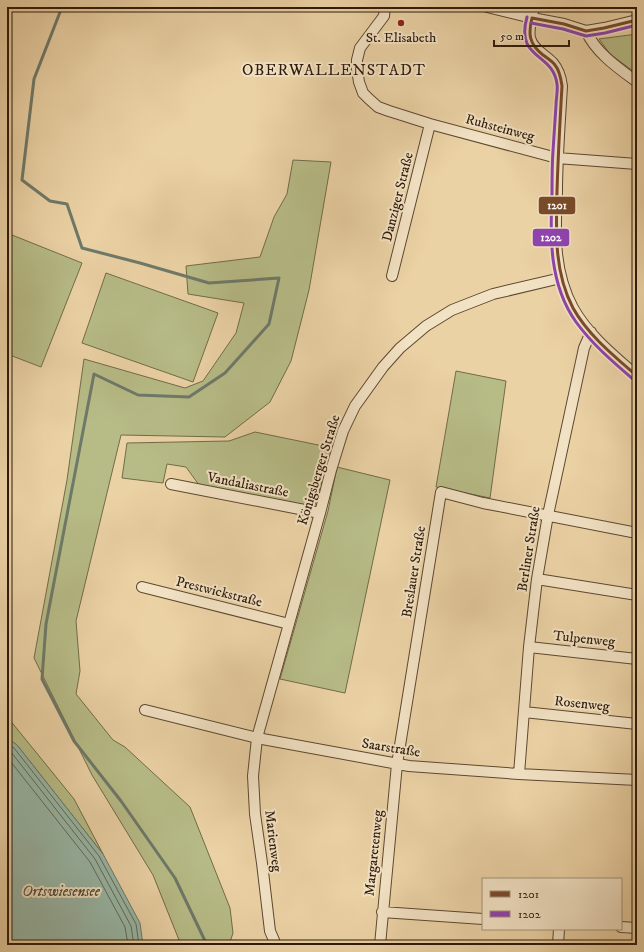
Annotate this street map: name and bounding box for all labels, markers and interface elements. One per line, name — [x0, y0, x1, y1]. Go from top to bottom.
marker: St. Elisabeth — [396, 18, 406, 28]
scale bar — [494, 22, 569, 48]
place label: St. Elisabeth — [366, 29, 437, 47]
text: 50 m — [500, 29, 524, 44]
district label: OBERWALLENSTADT — [242, 60, 426, 80]
street label: Ruhsteinweg — [463, 110, 537, 146]
street label: Danziger Straße — [378, 150, 418, 244]
line badge: 1201 — [538, 196, 576, 215]
text: 1201 — [547, 199, 567, 213]
line badge: 1202 — [532, 228, 570, 247]
text: 1202 — [541, 231, 562, 245]
street label: Königsberger Straße — [294, 412, 344, 527]
street label: Vandaliastraße — [205, 468, 290, 502]
street label: Berliner Straße — [513, 505, 545, 593]
street label: Breslauer Straße — [398, 525, 430, 619]
street label: Prestwickstraße — [174, 573, 264, 611]
street label: Tulpenweg — [552, 627, 616, 651]
street label: Rosenweg — [554, 692, 611, 716]
street label: Saarstraße — [360, 734, 422, 762]
street label: Marienweg — [260, 809, 286, 873]
street label: Margaretenweg — [361, 809, 388, 897]
legend — [482, 878, 622, 930]
water label: Ortswiesensee — [22, 882, 101, 901]
text: 1201 — [518, 887, 539, 902]
text: 1202 — [518, 907, 541, 922]

